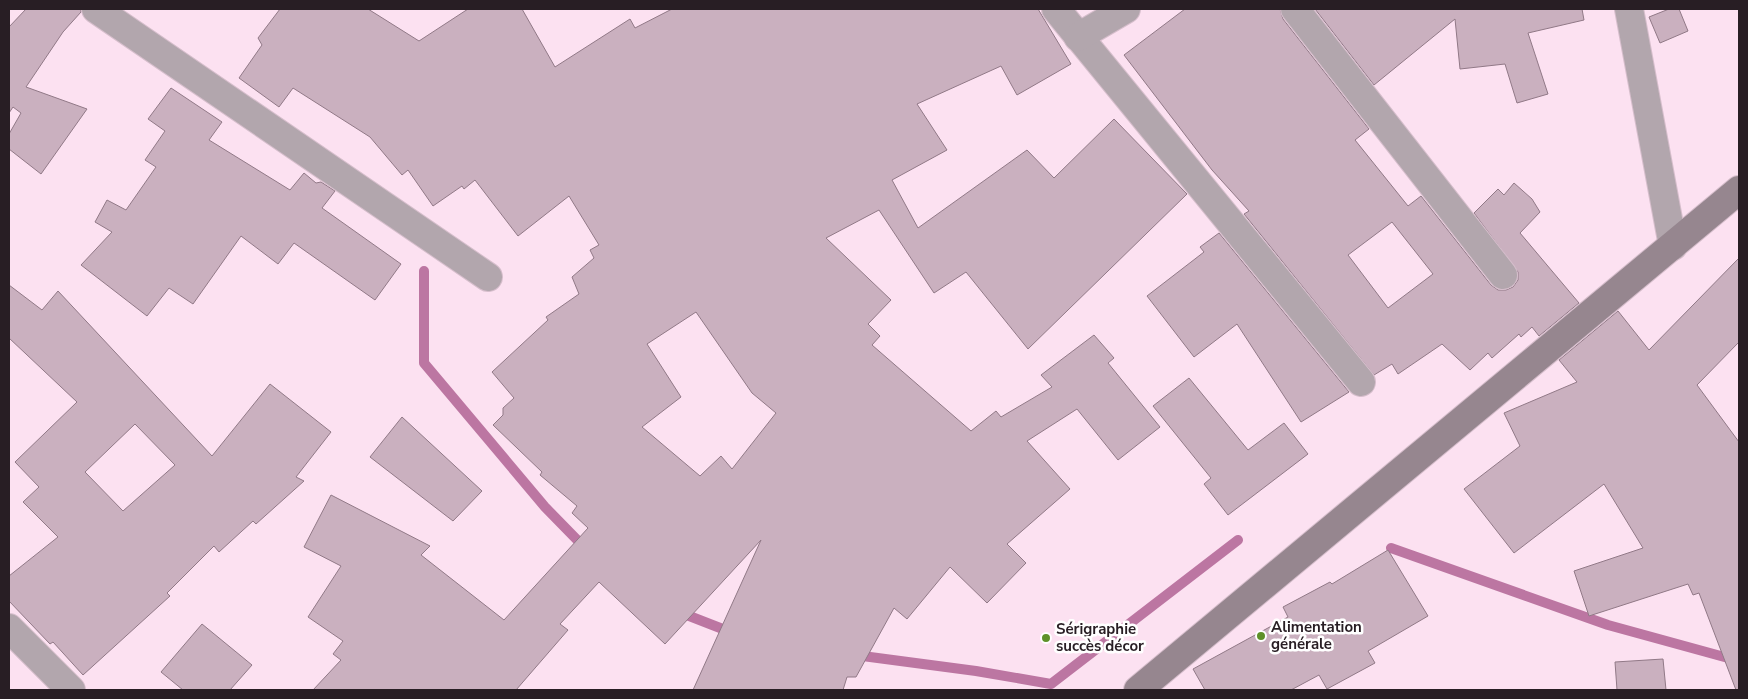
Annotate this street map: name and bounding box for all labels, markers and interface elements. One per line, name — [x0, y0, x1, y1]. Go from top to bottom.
place label: Alimentation générale — [1271, 617, 1362, 654]
place label: Sérigraphie succès décor — [1056, 619, 1144, 656]
marker: Alimentation générale — [1255, 630, 1267, 642]
marker: Sérigraphie succès décor — [1040, 632, 1052, 644]

